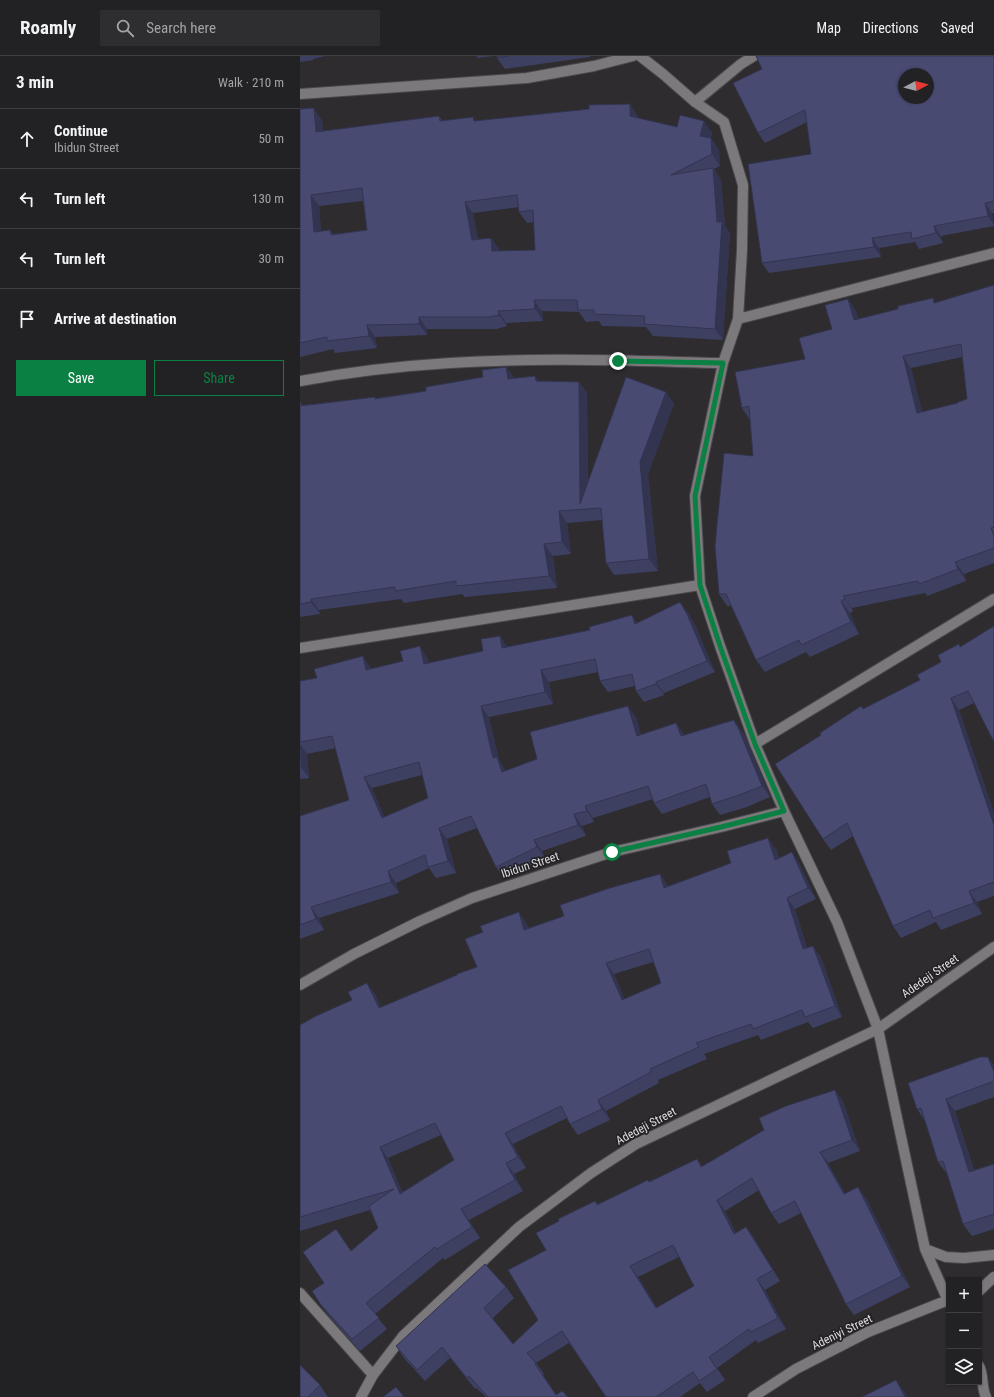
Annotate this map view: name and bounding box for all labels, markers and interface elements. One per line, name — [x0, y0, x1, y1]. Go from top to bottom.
search box — [100, 10, 380, 46]
text: Roamly — [20, 16, 76, 39]
icon: search — [114, 17, 136, 39]
text: Search here — [146, 19, 216, 37]
text: Map — [817, 20, 841, 36]
text: Directions — [863, 20, 919, 36]
text: Saved — [941, 20, 974, 36]
north arrow — [898, 68, 934, 104]
text: 3 min — [16, 72, 54, 92]
text: Walk · 210 m — [218, 75, 284, 90]
text: Continue — [54, 122, 108, 140]
icon: ahead — [16, 128, 38, 150]
text: 50 m — [258, 131, 284, 146]
text: Ibidun Street — [54, 140, 119, 155]
icon: left — [16, 188, 38, 210]
text: Turn left — [54, 190, 105, 208]
text: 130 m — [252, 191, 284, 206]
icon: left — [16, 248, 38, 270]
text: Turn left — [54, 250, 105, 268]
text: 30 m — [258, 251, 284, 266]
icon: arrive — [16, 308, 38, 330]
text: Arrive at destination — [54, 310, 177, 328]
route end — [609, 352, 627, 370]
button: Save — [16, 360, 146, 396]
button: Share — [154, 360, 284, 396]
route start — [603, 843, 621, 861]
street label: Ibidun Street — [499, 849, 561, 881]
street label: Adedeji Street — [899, 951, 962, 1001]
street label: Adedeji Street — [613, 1104, 679, 1148]
map controls — [946, 1277, 982, 1385]
button: + — [946, 1277, 982, 1313]
street label: Adeniyi Street — [809, 1311, 875, 1353]
button: − — [946, 1313, 982, 1349]
button: layers — [946, 1349, 982, 1385]

